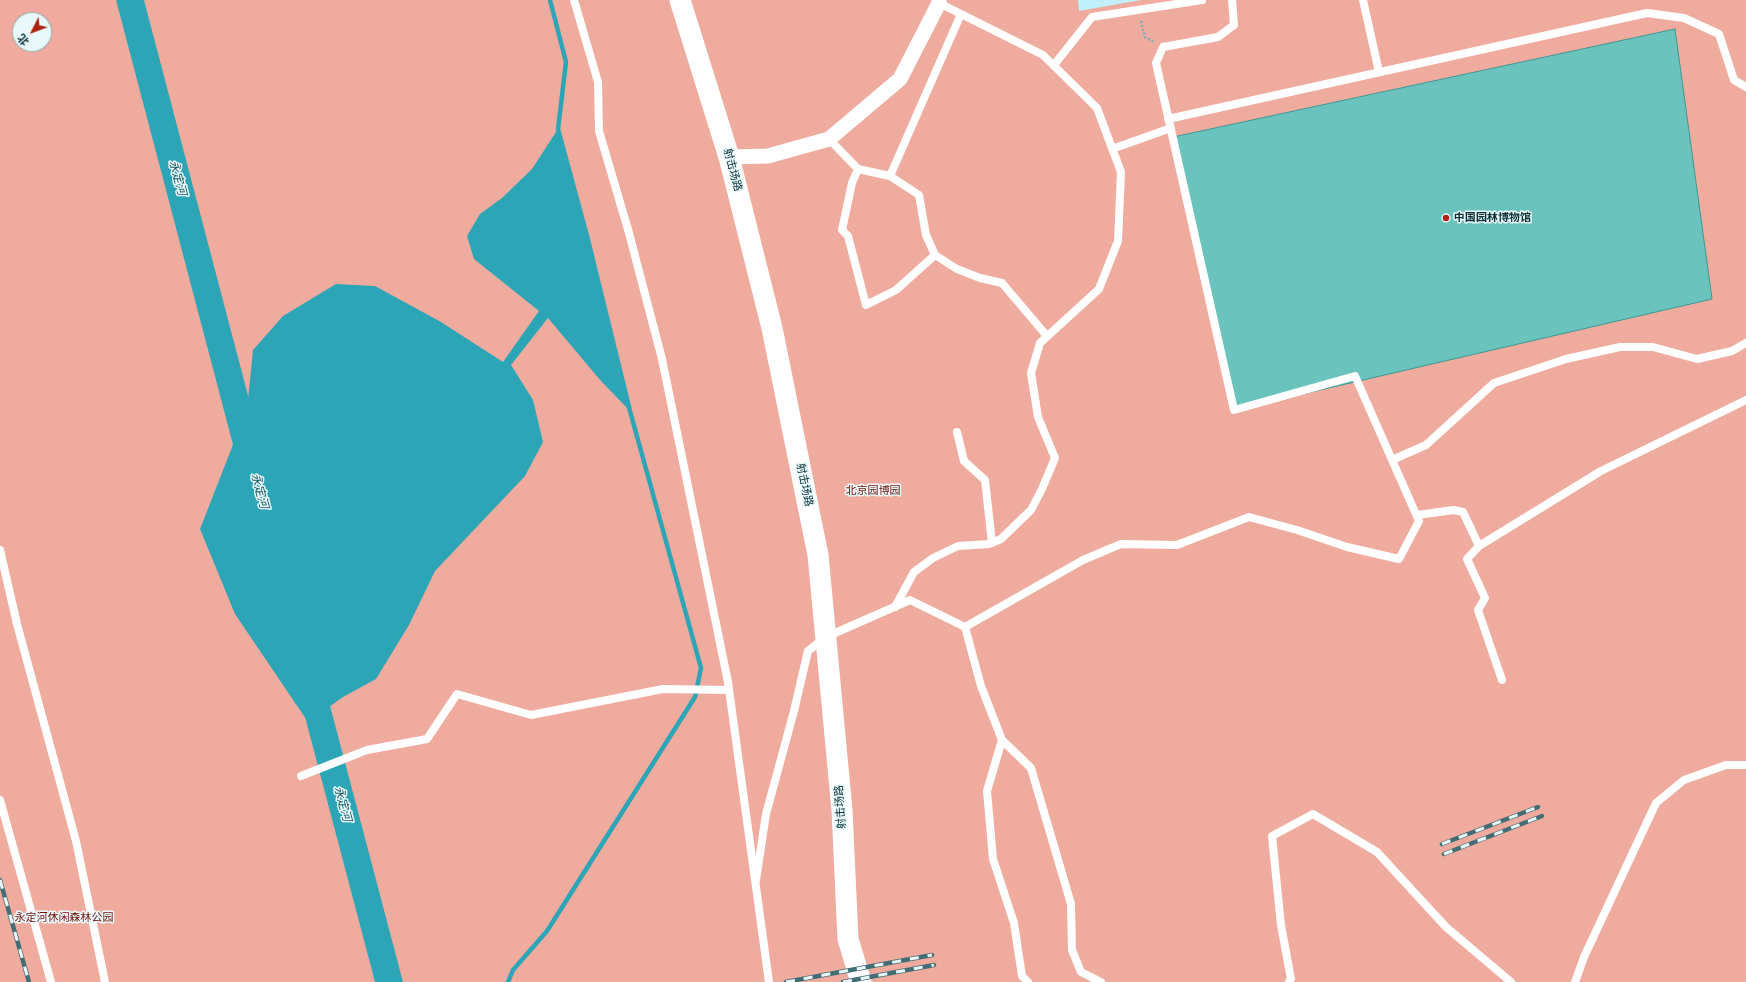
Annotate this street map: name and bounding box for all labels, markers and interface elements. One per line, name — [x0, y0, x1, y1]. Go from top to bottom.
north arrow — [12, 12, 52, 52]
text: 北 — [15, 31, 32, 48]
street label: 射击场路 — [720, 147, 744, 193]
water label: 永定河 — [165, 159, 189, 197]
place label: 中国园林博物馆 — [1454, 211, 1531, 225]
marker: 中国园林博物馆 — [1441, 213, 1451, 223]
street label: 射击场路 — [793, 462, 815, 508]
water label: 永定河 — [247, 472, 271, 510]
park label: 北京园博园 — [846, 484, 900, 498]
water label: 永定河 — [330, 785, 354, 823]
street label: 射击场路 — [833, 785, 849, 829]
park label: 永定河休闲森林公园 — [15, 911, 113, 925]

